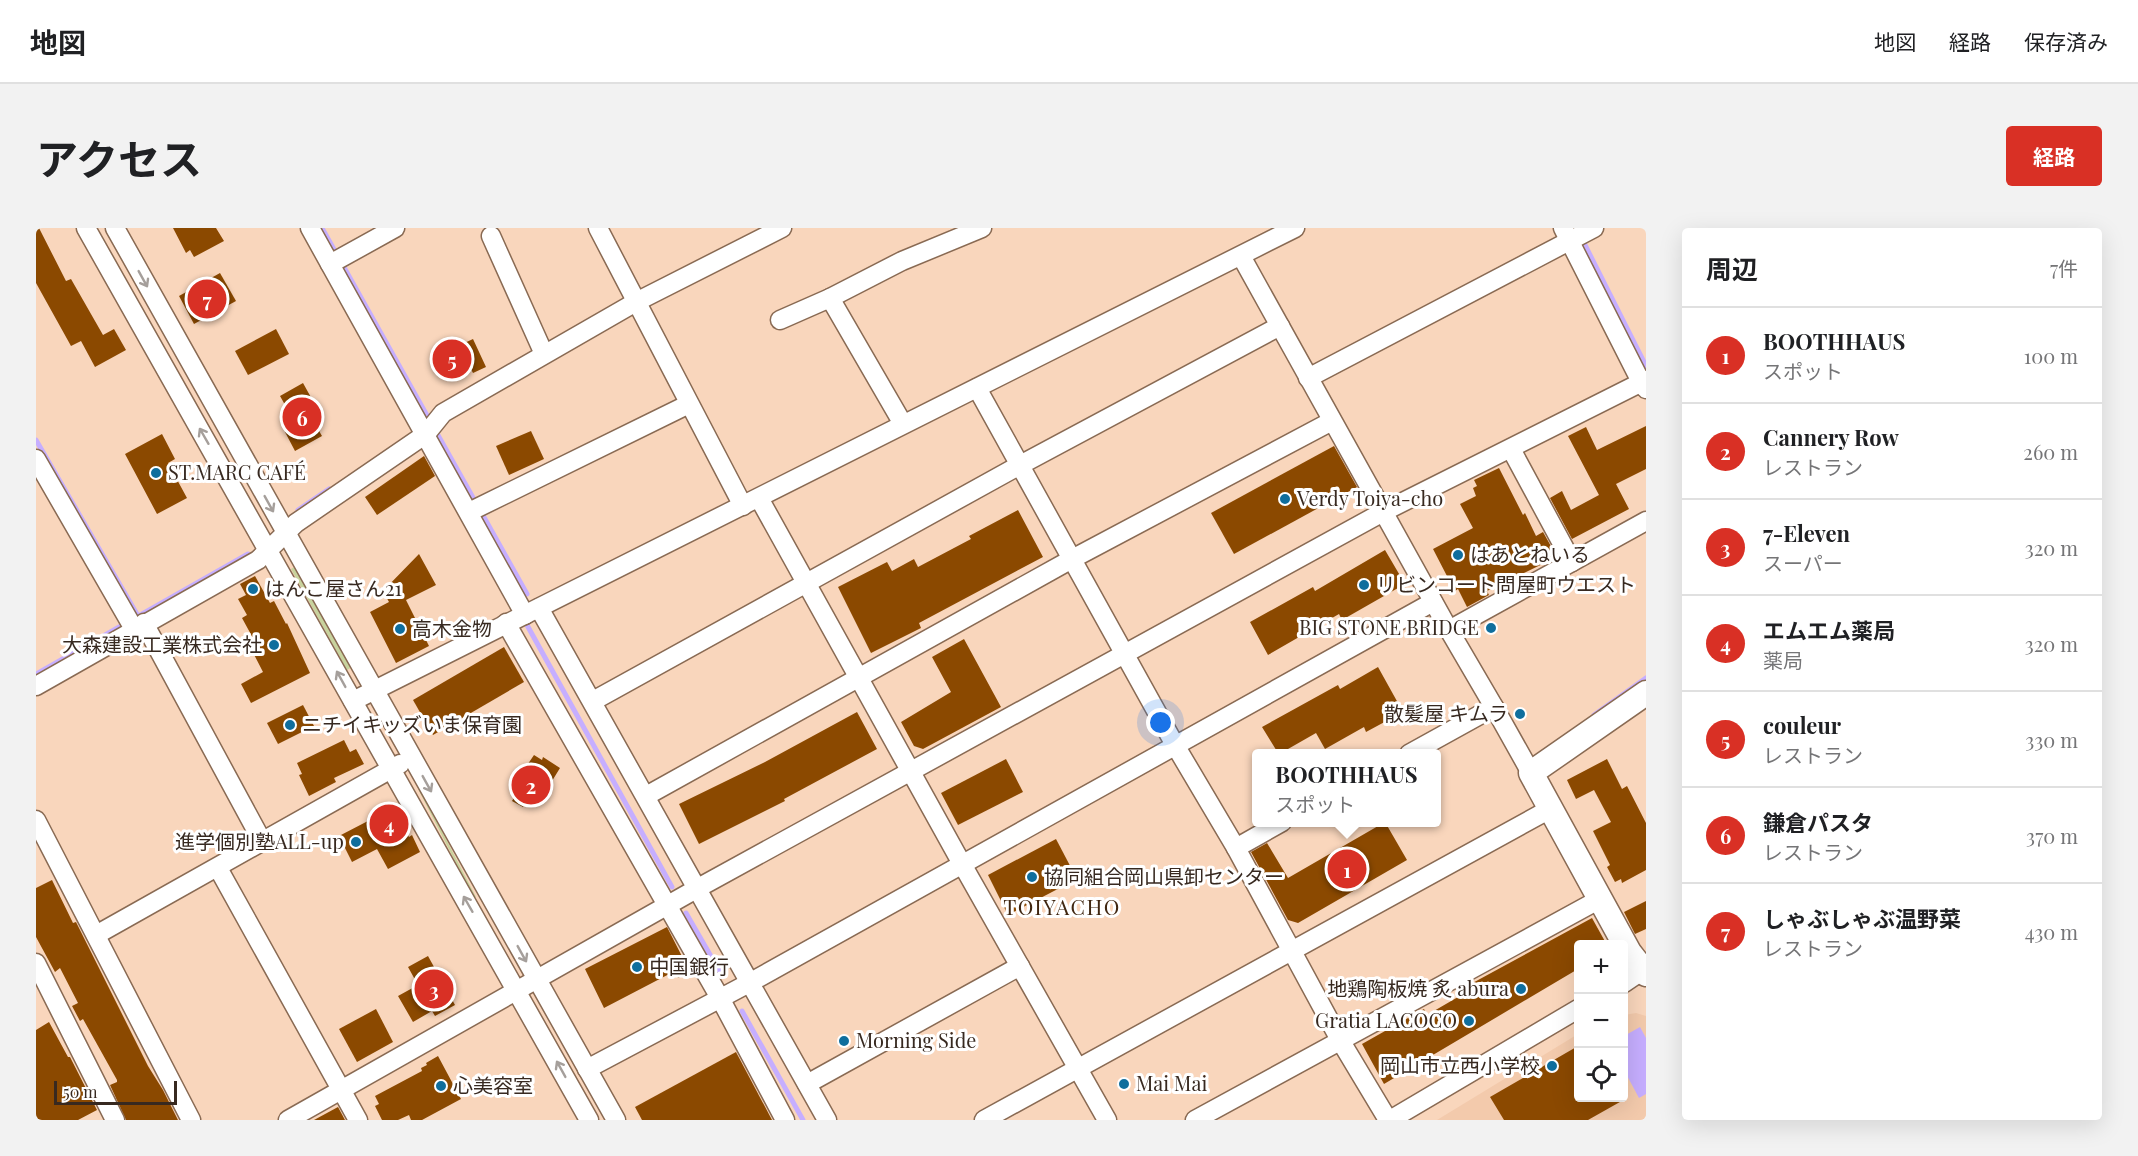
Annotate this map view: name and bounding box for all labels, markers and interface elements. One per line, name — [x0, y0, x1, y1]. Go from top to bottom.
text: 地図 — [30, 23, 86, 60]
text: 地図 — [1874, 27, 1916, 55]
text: 経路 — [1949, 27, 1991, 55]
text: 保存済み — [2024, 27, 2108, 55]
button: 経路 — [2006, 126, 2102, 186]
text: アクセス — [36, 130, 202, 186]
text: 周辺 — [1706, 251, 1758, 286]
text: 7件 — [2050, 254, 2078, 281]
one-way arrow — [137, 270, 149, 287]
pin: 7 — [188, 276, 226, 322]
text: BOOTHHAUS — [1763, 326, 1905, 356]
pin: 5 — [432, 336, 472, 382]
text: 1 — [1722, 342, 1729, 369]
text: 100 m — [2024, 342, 2078, 369]
text: スポット — [1763, 357, 1843, 384]
pin: 6 — [282, 394, 322, 440]
text: Cannery Row — [1763, 422, 1899, 452]
one-way arrow — [198, 428, 210, 445]
text: 2 — [1720, 438, 1731, 465]
text: 260 m — [2023, 438, 2078, 465]
text: レストラン — [1763, 453, 1863, 480]
place label: ST.MARC CAFÉ — [168, 458, 306, 485]
marker: ST.MARC CAFÉ — [149, 466, 163, 480]
place label: Verdy Toiya-cho — [1296, 484, 1443, 511]
marker: Verdy Toiya-cho — [1278, 492, 1292, 506]
one-way arrow — [264, 495, 275, 513]
text: 7-Eleven — [1763, 518, 1850, 548]
text: 3 — [1721, 534, 1730, 561]
text: 320 m — [2025, 534, 2078, 561]
place label: はあとねいる — [1470, 540, 1590, 567]
marker: はあとねいる — [1451, 548, 1465, 562]
text: スーパー — [1763, 549, 1843, 576]
place label: リビンコート問屋町ウエスト — [1376, 570, 1636, 597]
place label: はんこ屋さん21 — [265, 574, 402, 601]
marker: リビンコート問屋町ウエスト — [1357, 578, 1371, 592]
marker: はんこ屋さん21 — [246, 582, 260, 596]
place label: BIG STONE BRIDGE — [1299, 613, 1479, 640]
place label: 高木金物 — [412, 614, 492, 641]
text: エムエム薬局 — [1763, 615, 1895, 645]
marker: BIG STONE BRIDGE — [1484, 621, 1498, 635]
marker: 高木金物 — [393, 622, 407, 636]
place label: 大森建設工業株式会社 — [62, 630, 262, 657]
text: 4 — [1720, 630, 1731, 657]
text: 320 m — [2025, 630, 2078, 657]
marker: 大森建設工業株式会社 — [267, 638, 281, 652]
text: 薬局 — [1763, 646, 1803, 673]
one-way arrow — [335, 671, 347, 688]
place label: 散髪屋 キムラ — [1384, 699, 1508, 726]
marker: 散髪屋 キムラ — [1513, 707, 1527, 721]
your location — [1146, 708, 1175, 737]
place label: ニチイキッズいま保育園 — [302, 710, 522, 737]
text: couleur — [1763, 710, 1841, 740]
marker: ニチイキッズいま保育園 — [283, 718, 297, 732]
text: 5 — [1721, 726, 1730, 753]
text: 330 m — [2025, 726, 2078, 753]
text: レストラン — [1763, 741, 1863, 768]
popup — [1252, 749, 1441, 827]
text: BOOTHHAUS — [1275, 759, 1418, 789]
pin: 2 — [512, 762, 550, 808]
one-way arrow — [421, 775, 433, 792]
text: スポット — [1275, 790, 1355, 817]
pin: 4 — [370, 802, 408, 846]
text: 鎌倉パスタ — [1763, 807, 1873, 837]
text: 6 — [1720, 822, 1731, 849]
text: 370 m — [2026, 822, 2078, 849]
place label: 進学個別塾ALL-up — [175, 827, 344, 854]
marker: 進学個別塾ALL-up — [349, 835, 363, 849]
text: レストラン — [1763, 838, 1863, 865]
pin: 1 — [1328, 846, 1366, 892]
place label: 協同組合岡山県卸センター — [1044, 862, 1284, 889]
marker: 協同組合岡山県卸センター — [1025, 870, 1039, 884]
district label: TOIYACHO — [1003, 892, 1121, 920]
one-way arrow — [462, 896, 474, 913]
text: しゃぶしゃぶ温野菜 — [1763, 903, 1961, 933]
text: 7 — [1721, 918, 1730, 945]
text: 430 m — [2025, 918, 2078, 945]
text: レストラン — [1763, 934, 1863, 961]
map controls — [1574, 940, 1628, 1102]
button: + — [1574, 940, 1628, 994]
one-way arrow — [517, 945, 529, 962]
place label: 中国銀行 — [649, 952, 729, 979]
marker: 中国銀行 — [630, 960, 644, 974]
pin: 3 — [414, 966, 454, 1011]
place label: 地鶏陶板焼 炙 abura — [1327, 974, 1509, 1001]
marker: 地鶏陶板焼 炙 abura — [1514, 982, 1528, 996]
button: − — [1574, 994, 1628, 1048]
place label: Gratia LACOCO — [1315, 1006, 1457, 1033]
marker: Gratia LACOCO — [1462, 1014, 1476, 1028]
place label: Morning Side — [856, 1026, 976, 1053]
marker: Morning Side — [837, 1034, 851, 1048]
button: locate — [1574, 1048, 1628, 1102]
place label: 岡山市立西小学校 — [1380, 1051, 1540, 1078]
marker: 岡山市立西小学校 — [1545, 1059, 1559, 1073]
one-way arrow — [555, 1061, 567, 1078]
place label: Mai Mai — [1136, 1069, 1207, 1096]
place label: 心美容室 — [453, 1071, 533, 1098]
marker: Mai Mai — [1117, 1077, 1131, 1091]
scale bar — [54, 1078, 177, 1106]
marker: 心美容室 — [434, 1079, 448, 1093]
text: 50 m — [63, 1081, 97, 1102]

